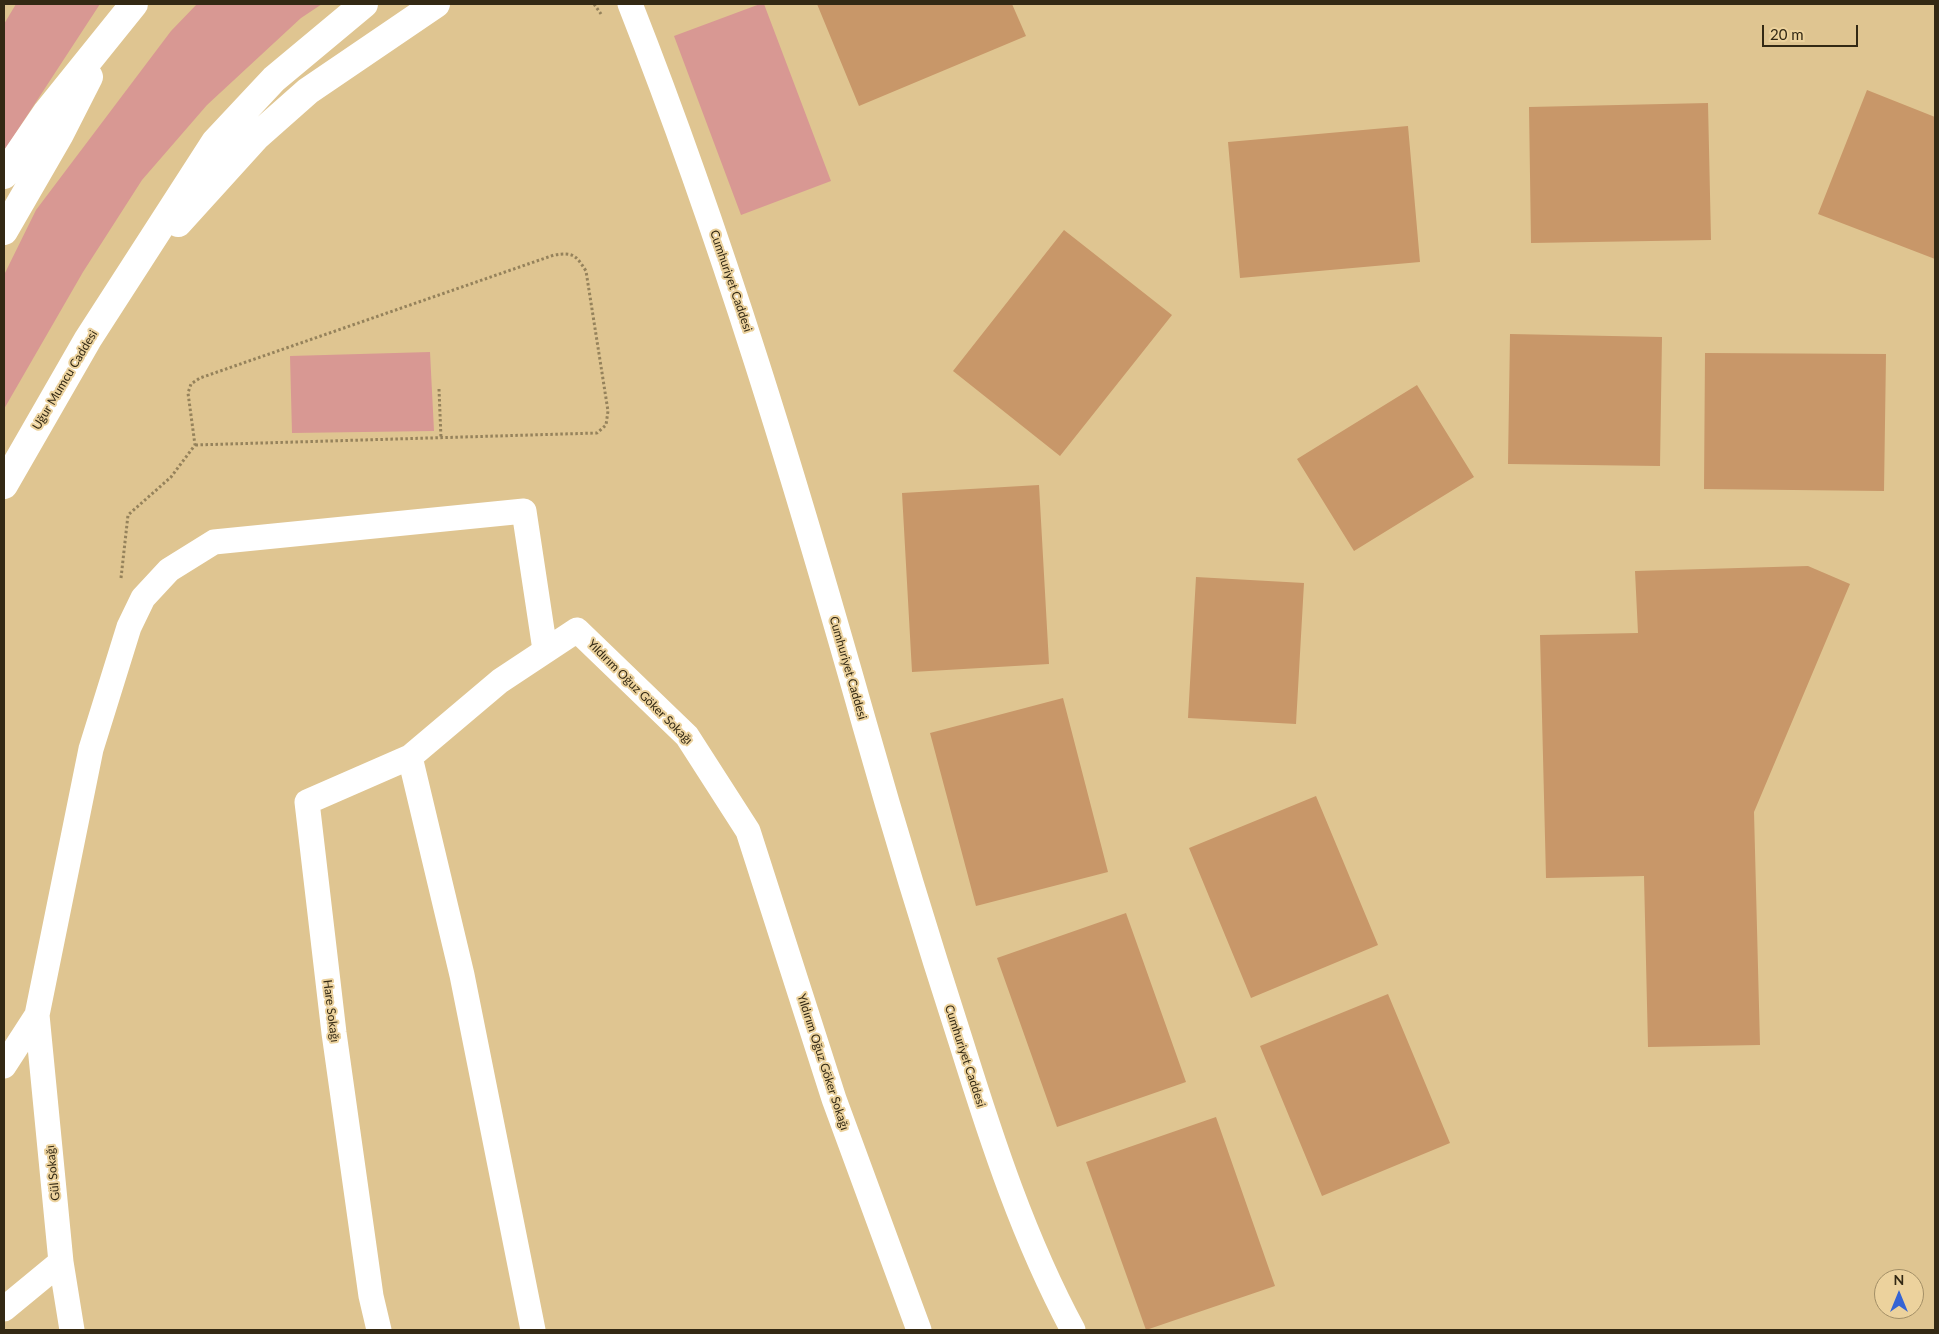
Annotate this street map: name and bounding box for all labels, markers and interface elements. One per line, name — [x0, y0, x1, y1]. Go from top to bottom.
scale bar — [1764, 15, 1860, 47]
text: 20 m — [1770, 25, 1804, 43]
street label: Cumhuriyet Caddesi — [707, 228, 755, 334]
street label: Uğur Mumcu Caddesi — [30, 328, 100, 432]
street label: Cumhuriyet Caddesi — [826, 615, 870, 721]
street label: Yıldırım Oğuz Göker Sokağı — [585, 637, 695, 747]
street label: Hare Sokağı — [320, 979, 342, 1043]
street label: Yıldırım Oğuz Göker Sokağı — [794, 992, 852, 1132]
street label: Cumhuriyet Caddesi — [942, 1003, 988, 1109]
street label: Gül Sokağı — [43, 1145, 63, 1201]
north arrow — [1874, 1269, 1924, 1319]
text: N — [1894, 1271, 1904, 1288]

